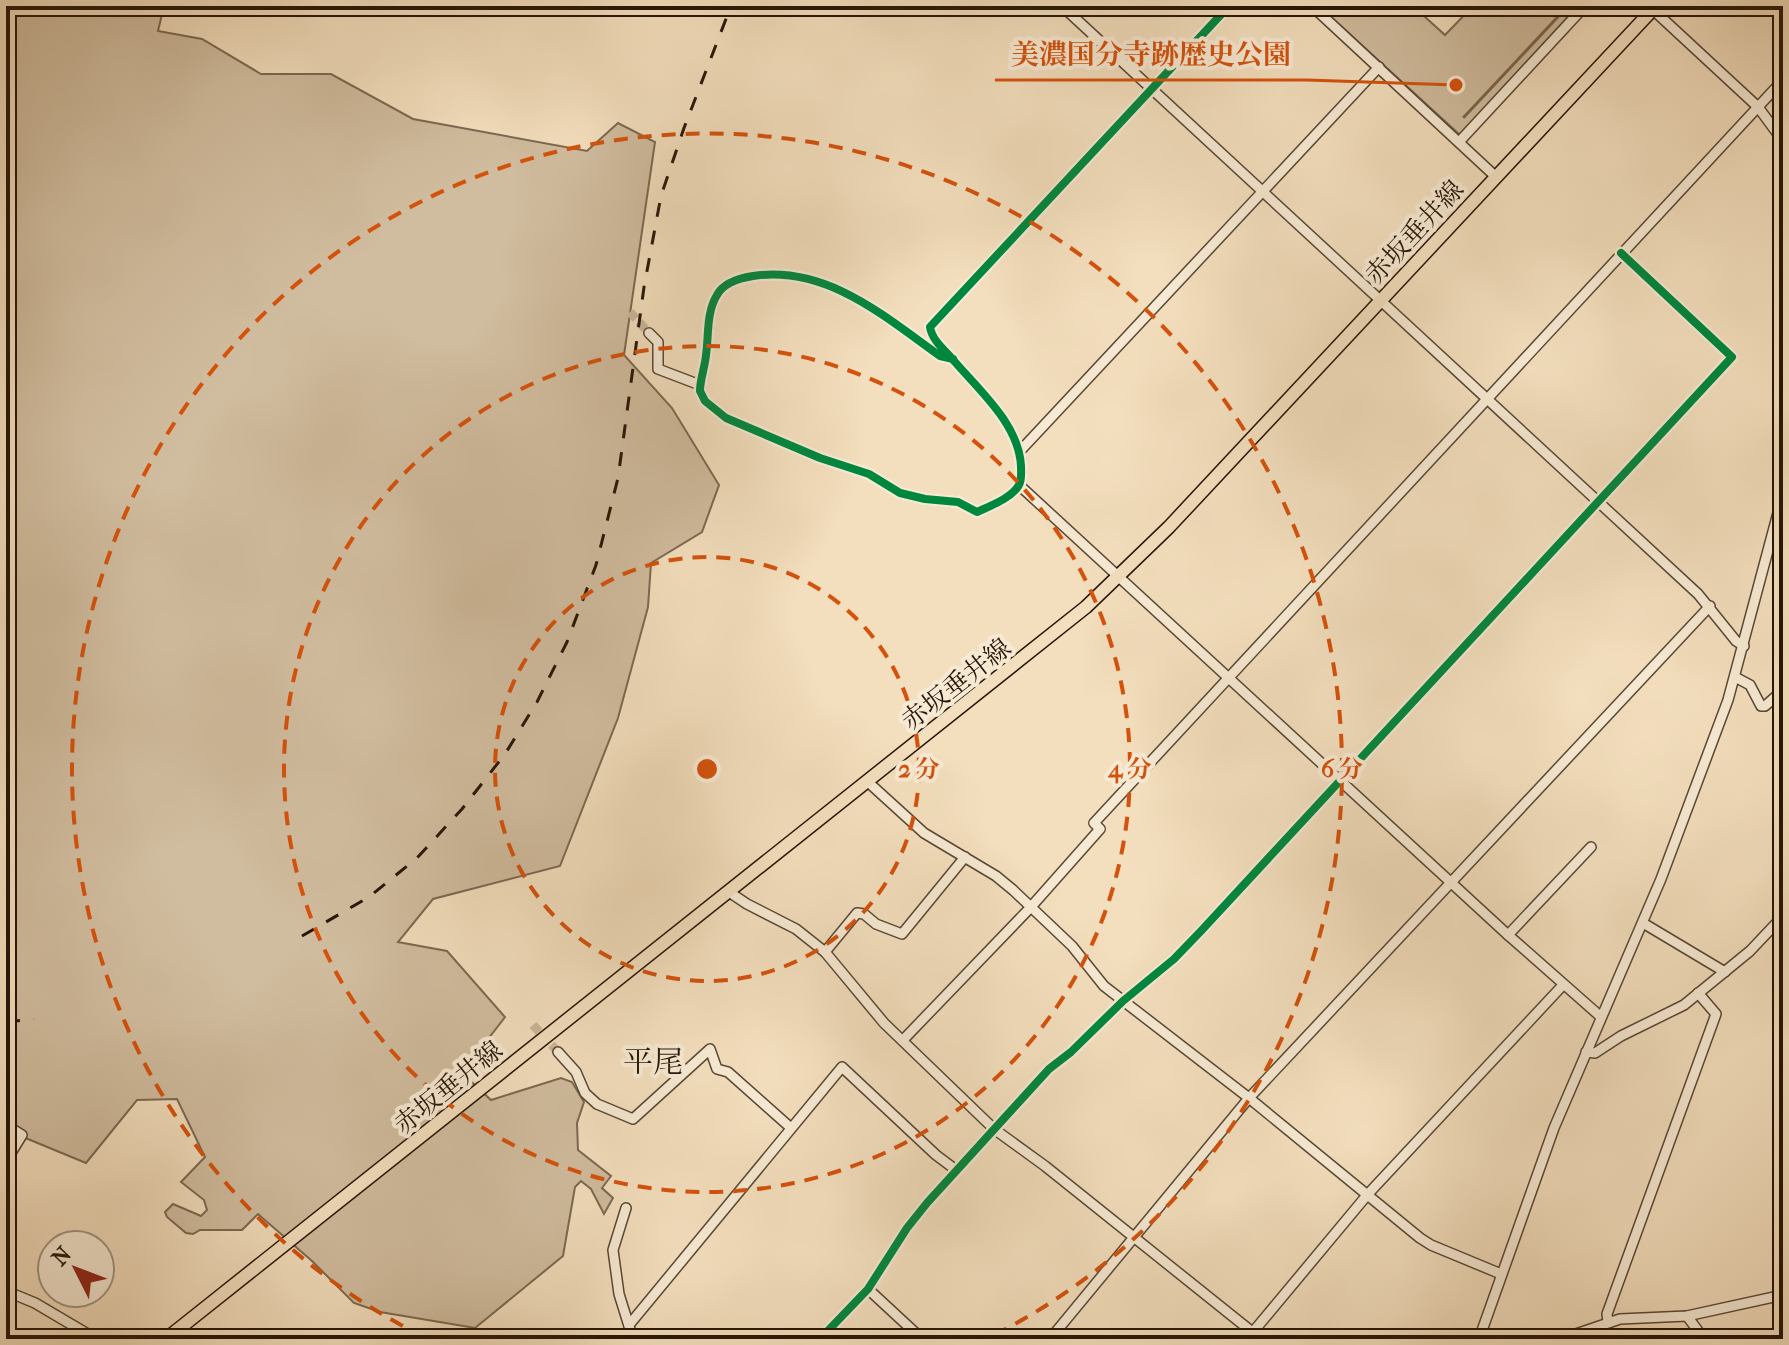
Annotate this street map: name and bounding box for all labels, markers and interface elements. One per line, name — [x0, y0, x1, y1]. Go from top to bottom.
callout: 美濃国分寺跡歴史公園 — [995, 28, 1307, 80]
text: 美濃国分寺跡歴史公園 — [1011, 38, 1291, 71]
street label: 赤坂垂井線 — [1359, 174, 1470, 290]
street label: 赤坂垂井線 — [896, 632, 1017, 737]
centre of rings — [693, 755, 721, 783]
text: 2 分 — [898, 755, 940, 783]
text: 4 分 — [1107, 755, 1152, 784]
text: 6 分 — [1321, 755, 1363, 783]
street label: 赤坂垂井線 — [388, 1034, 509, 1140]
district label: 平尾 — [623, 1045, 683, 1080]
north arrow — [36, 1229, 116, 1309]
text: N — [47, 1241, 77, 1271]

